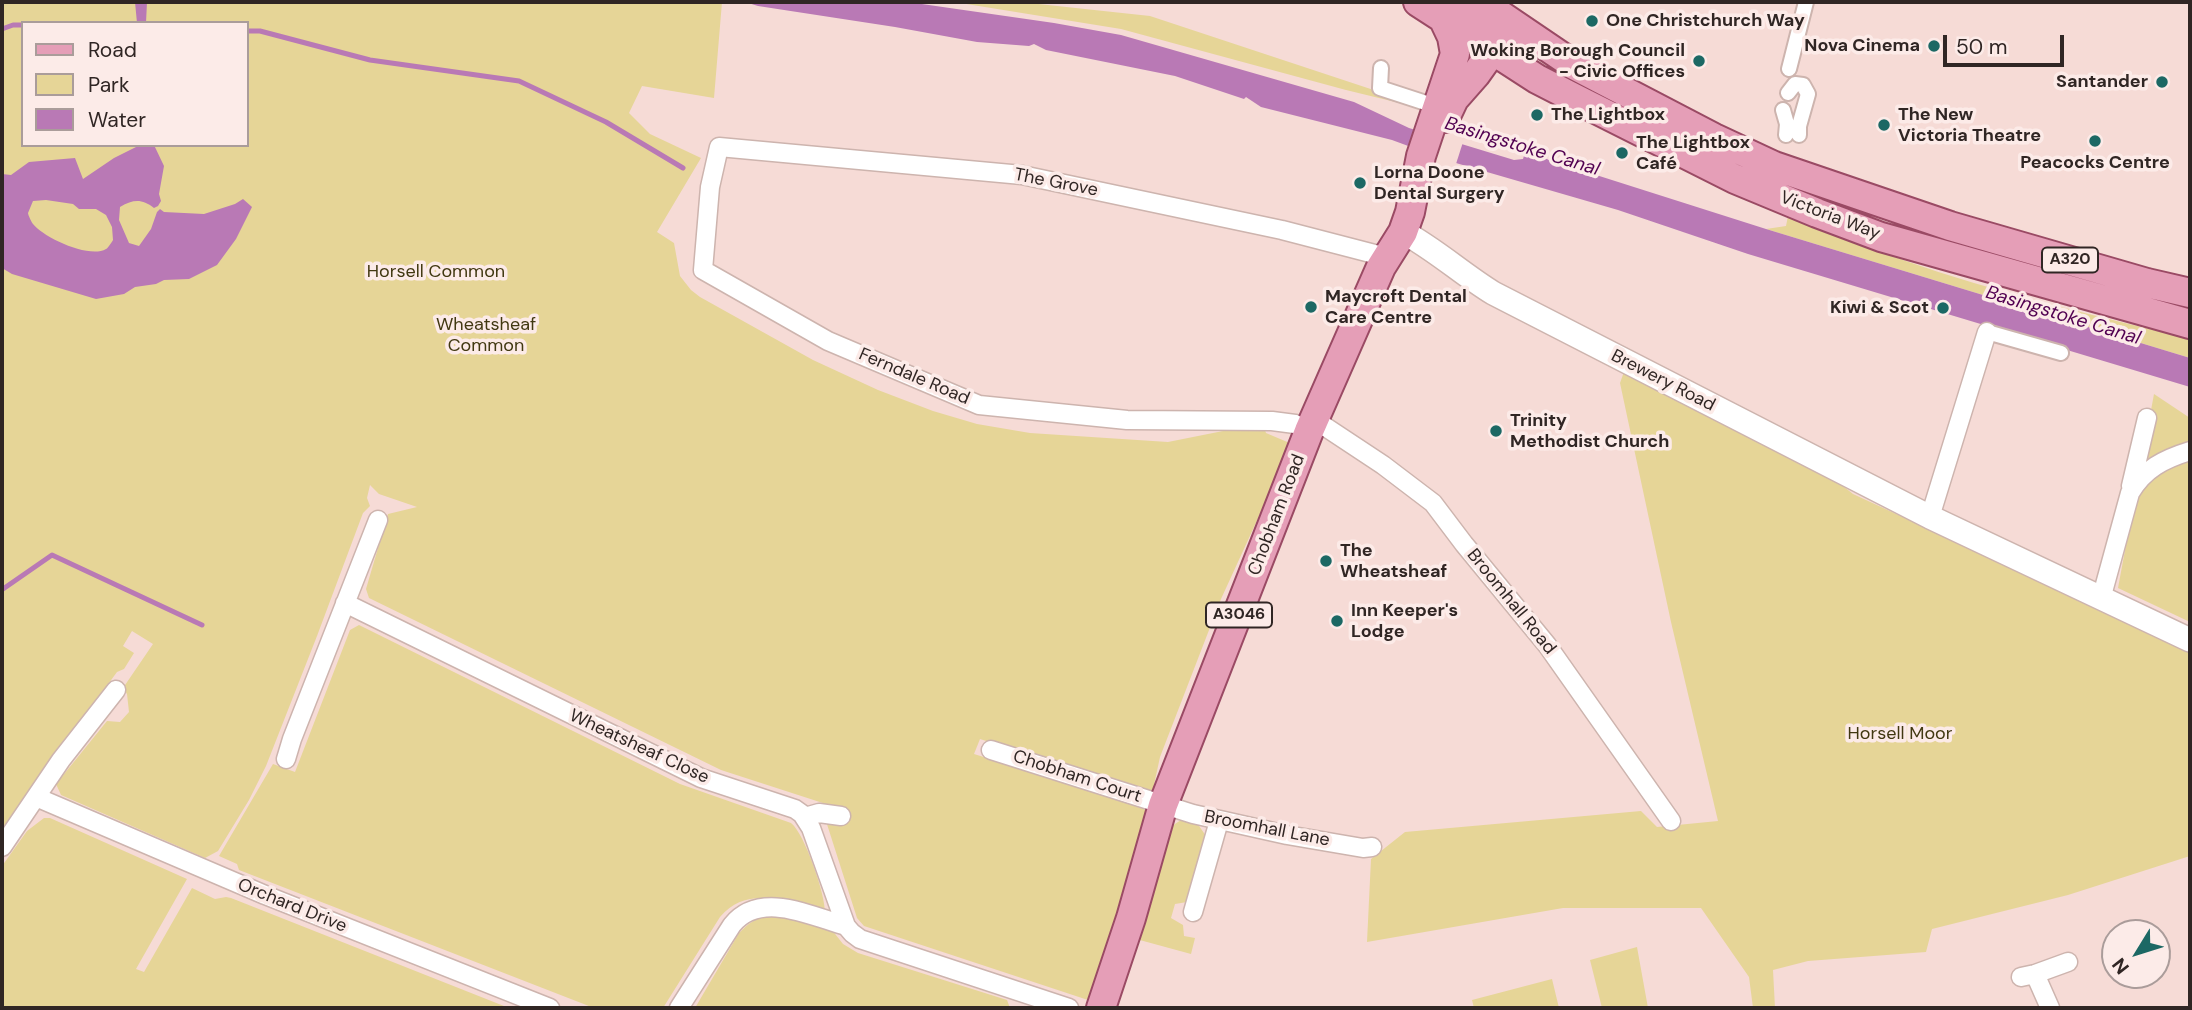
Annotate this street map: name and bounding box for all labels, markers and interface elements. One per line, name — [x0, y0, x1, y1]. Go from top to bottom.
place label: One Christchurch Way — [1606, 10, 1805, 32]
marker: One Christchurch Way — [1584, 13, 1600, 29]
legend — [21, 21, 248, 147]
scale bar — [1947, 21, 2068, 65]
text: 50 m — [1956, 33, 2007, 61]
place label: Nova Cinema — [1804, 35, 1920, 57]
text: Road — [88, 36, 137, 64]
marker: Nova Cinema — [1926, 38, 1942, 54]
place label: Woking Borough Council - Civic Offices — [1470, 40, 1685, 82]
marker: Woking Borough Council - Civic Offices — [1691, 53, 1707, 69]
text: Park — [88, 71, 129, 99]
place label: Santander — [2056, 71, 2148, 93]
marker: Santander — [2154, 74, 2170, 90]
place label: The Lightbox — [1551, 104, 1665, 126]
place label: The New Victoria Theatre — [1898, 104, 2041, 146]
text: Water — [88, 106, 146, 134]
marker: The Lightbox — [1529, 107, 1545, 123]
water label: Basingstoke Canal — [1442, 113, 1602, 181]
marker: The New Victoria Theatre — [1876, 117, 1892, 133]
place label: The Lightbox Café — [1636, 132, 1750, 174]
marker: Peacocks Centre — [2087, 133, 2103, 149]
marker: The Lightbox Café — [1614, 145, 1630, 161]
place label: Peacocks Centre — [2020, 152, 2170, 174]
place label: Lorna Doone Dental Surgery — [1374, 162, 1505, 204]
street label: The Grove — [1012, 164, 1100, 202]
marker: Lorna Doone Dental Surgery — [1352, 175, 1368, 191]
street label: Victoria Way — [1777, 187, 1883, 245]
road number: A320 — [2042, 248, 2098, 272]
park label: Horsell Common — [367, 261, 505, 283]
water label: Basingstoke Canal — [1983, 282, 2143, 350]
place label: Maycroft Dental Care Centre — [1325, 286, 1467, 328]
place label: Kiwi & Scot — [1830, 297, 1929, 319]
marker: Maycroft Dental Care Centre — [1303, 299, 1319, 315]
marker: Kiwi & Scot — [1935, 300, 1951, 316]
park label: Wheatsheaf Common — [436, 314, 536, 356]
street label: Ferndale Road — [855, 344, 973, 410]
street label: Brewery Road — [1607, 345, 1719, 417]
place label: Trinity Methodist Church — [1510, 410, 1669, 452]
marker: Trinity Methodist Church — [1488, 423, 1504, 439]
street label: Chobham Road — [1244, 451, 1310, 579]
place label: The Wheatsheaf — [1340, 540, 1447, 582]
street label: Broomhall Road — [1462, 545, 1560, 659]
marker: The Wheatsheaf — [1318, 553, 1334, 569]
place label: Inn Keeper's Lodge — [1351, 600, 1458, 642]
road number: A3046 — [1206, 602, 1272, 628]
marker: Inn Keeper's Lodge — [1329, 613, 1345, 629]
street label: Wheatsheaf Close — [566, 705, 712, 789]
park label: Horsell Moor — [1848, 723, 1952, 745]
street label: Chobham Court — [1010, 746, 1144, 808]
street label: Broomhall Lane — [1202, 806, 1332, 852]
street label: Orchard Drive — [234, 874, 350, 938]
north arrow — [2101, 919, 2171, 989]
text: N — [2107, 953, 2135, 979]

